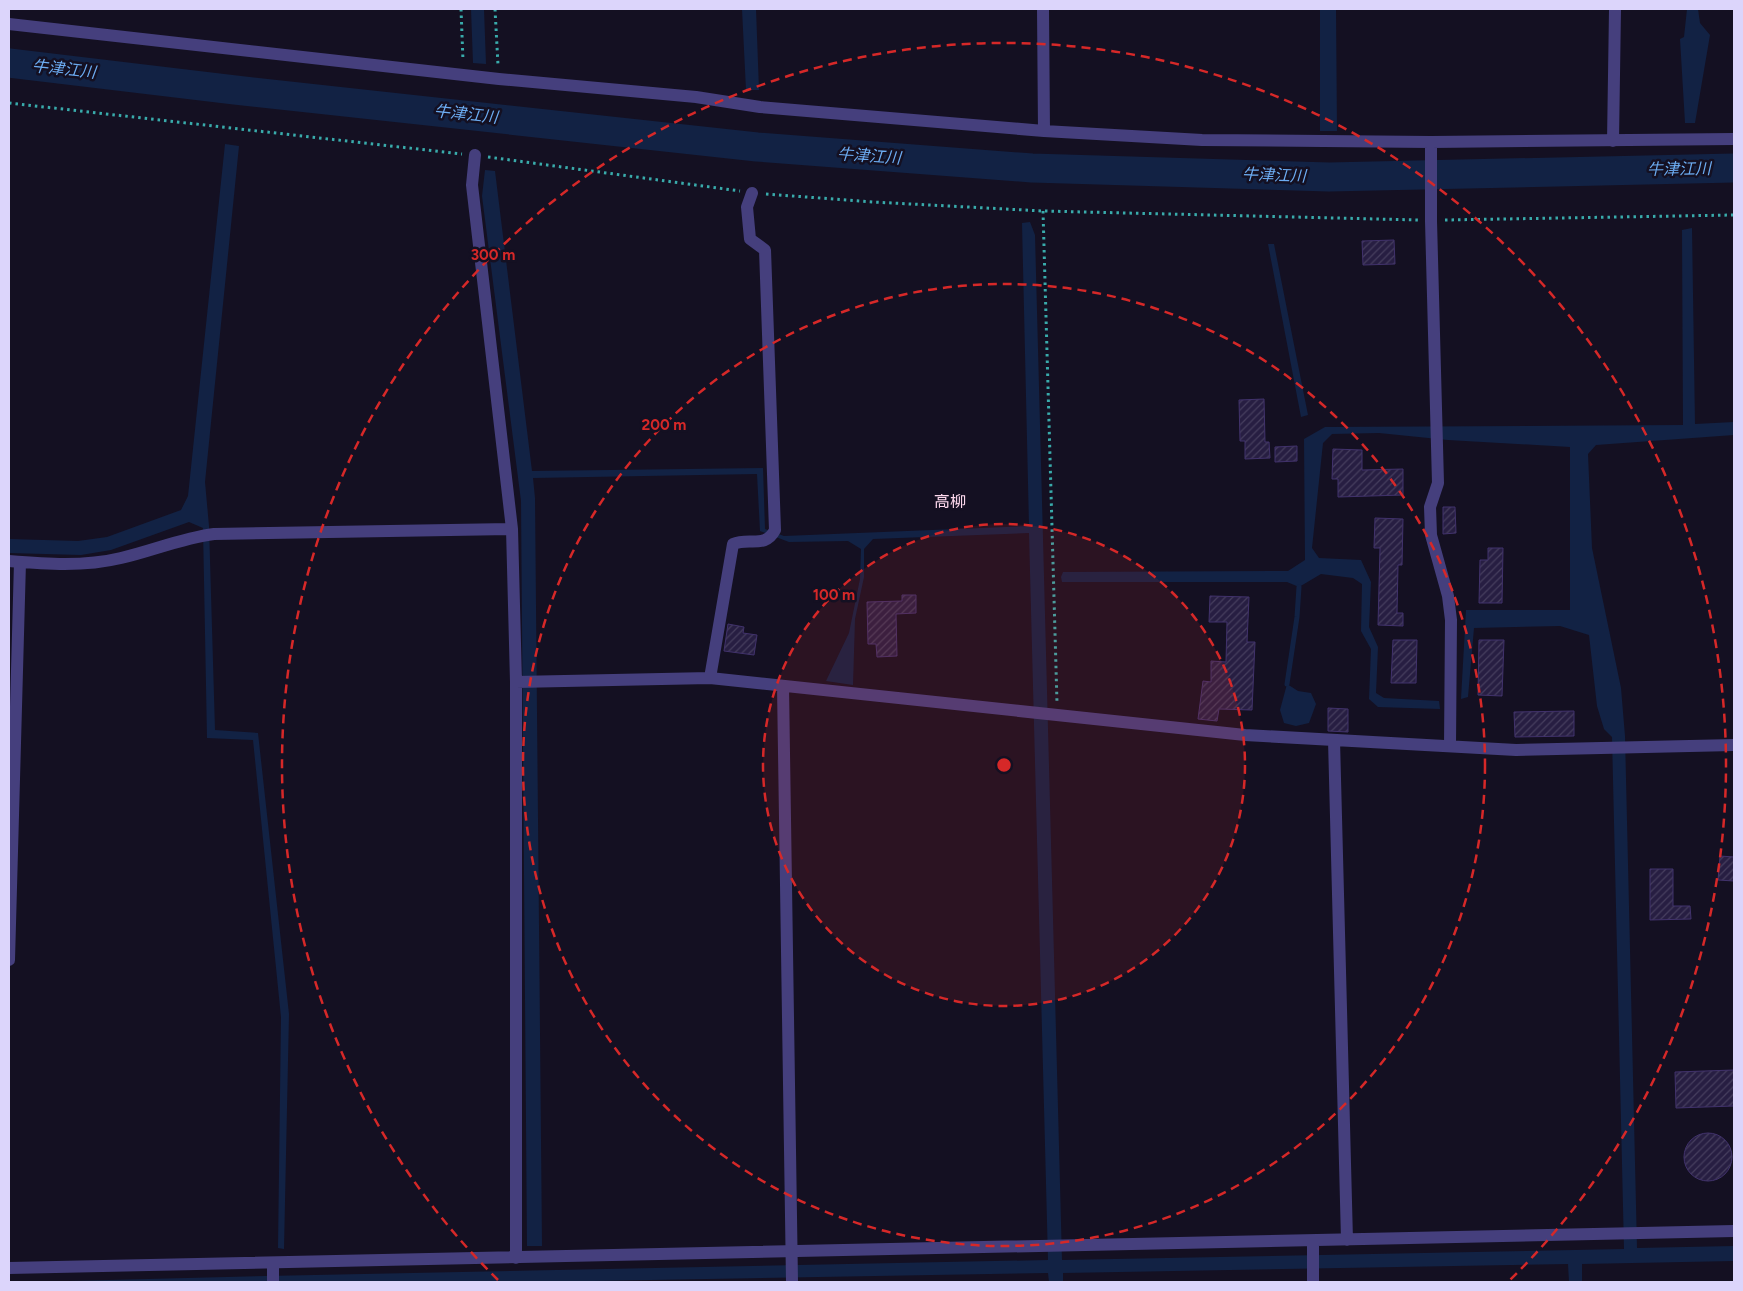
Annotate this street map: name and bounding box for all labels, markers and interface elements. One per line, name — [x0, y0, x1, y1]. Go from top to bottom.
water label: 牛津江川 — [31, 56, 99, 82]
water label: 牛津江川 — [433, 101, 501, 127]
water label: 牛津江川 — [836, 144, 904, 168]
water label: 牛津江川 — [1647, 159, 1713, 179]
water label: 牛津江川 — [1242, 164, 1308, 186]
text: 300 m — [471, 246, 515, 264]
text: 200 m — [642, 416, 686, 434]
district label: 高柳 — [934, 492, 966, 511]
text: 100 m — [813, 586, 855, 604]
centre of rings — [995, 756, 1013, 774]

